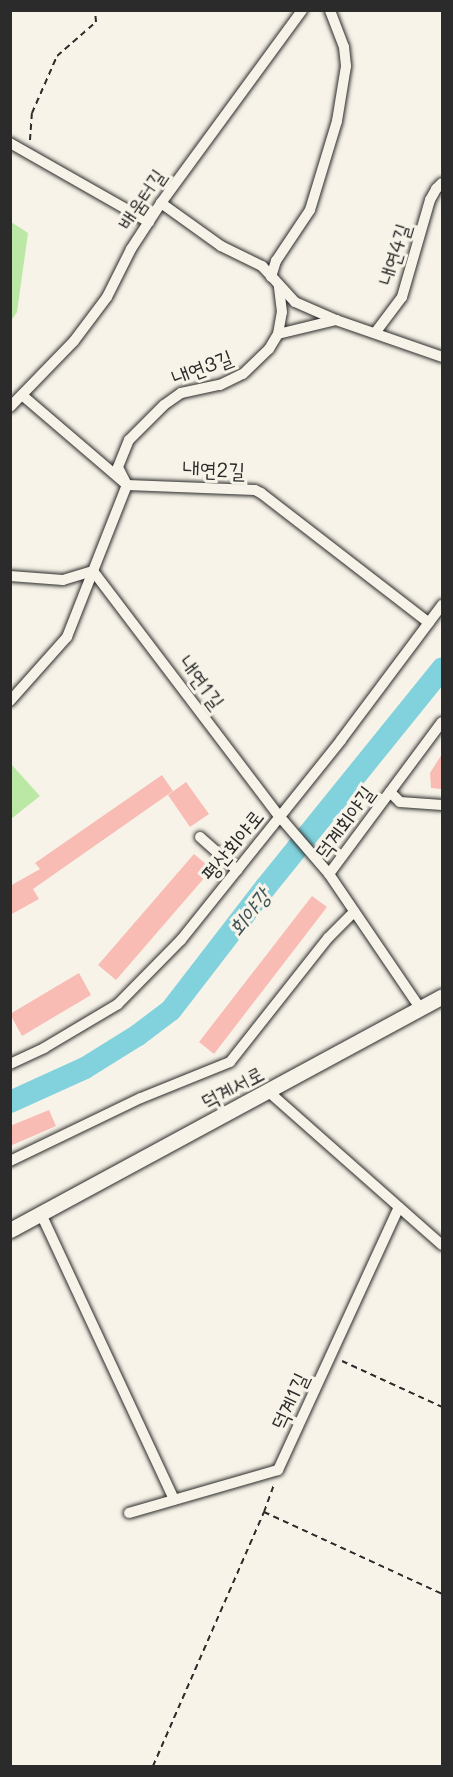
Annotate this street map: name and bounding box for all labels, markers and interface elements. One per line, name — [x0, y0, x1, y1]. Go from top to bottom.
street label: 배움터길 — [112, 164, 170, 234]
street label: 내연4길 — [373, 220, 415, 288]
street label: 내연3길 — [168, 344, 236, 390]
street label: 내연2길 — [182, 455, 246, 483]
street label: 내연1길 — [174, 650, 230, 714]
street label: 덕계회야길 — [309, 780, 379, 864]
street label: 평산회야로 — [196, 804, 268, 886]
water label: 회야강 — [222, 883, 276, 941]
street label: 덕계서로 — [196, 1060, 268, 1114]
street label: 덕계1길 — [265, 1368, 313, 1434]

